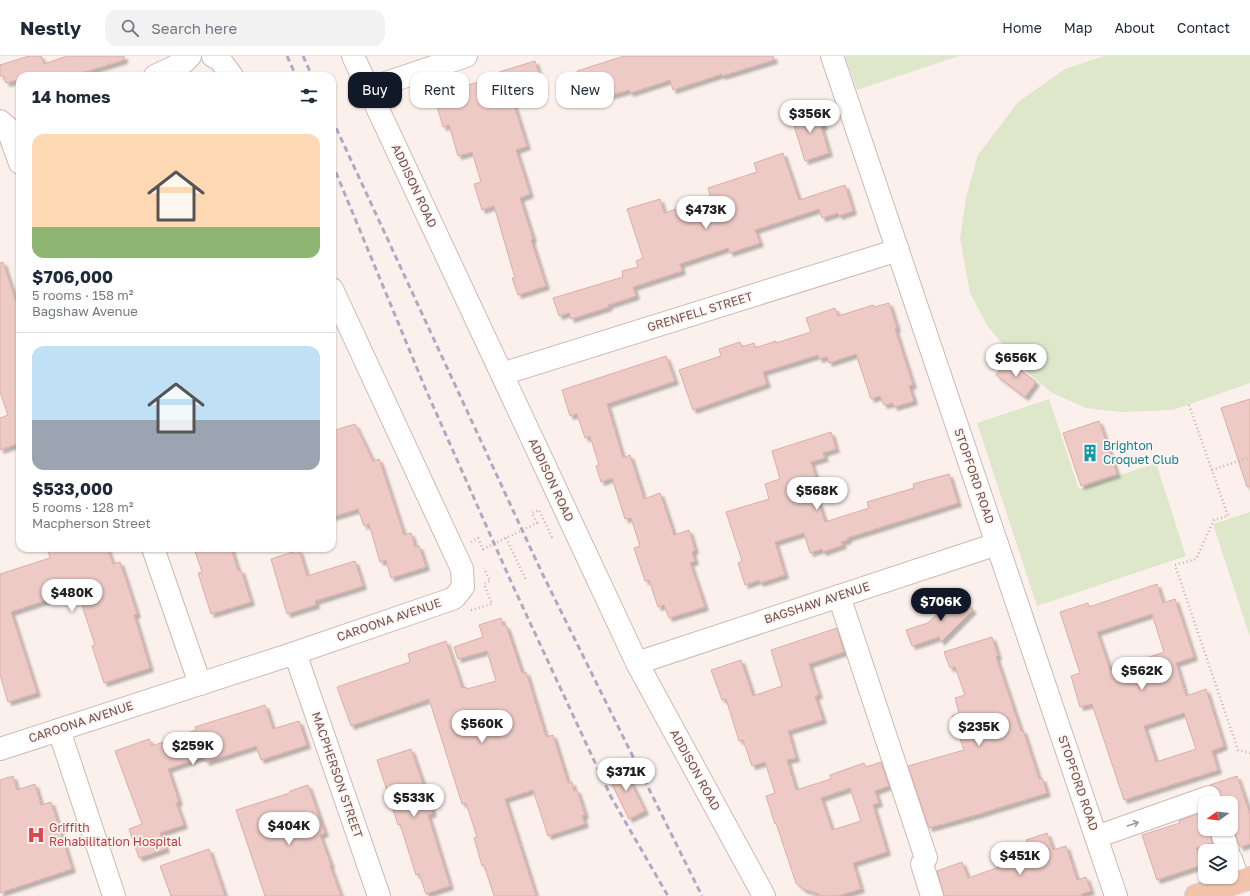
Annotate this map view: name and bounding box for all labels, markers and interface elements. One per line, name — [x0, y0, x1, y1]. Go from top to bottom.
search box — [105, 10, 385, 46]
text: Nestly — [20, 16, 81, 39]
icon: search — [119, 17, 141, 39]
text: Search here — [151, 19, 237, 37]
text: Home — [1002, 19, 1042, 36]
text: Map — [1064, 19, 1092, 36]
text: About — [1114, 19, 1155, 36]
text: Contact — [1177, 19, 1230, 36]
chip: Buy — [348, 72, 402, 108]
chip: Rent — [410, 72, 469, 108]
chip: Filters — [477, 72, 548, 108]
chip: New — [556, 72, 614, 108]
icon: filters — [298, 85, 320, 107]
text: 14 homes — [32, 86, 111, 107]
pin: $356K — [782, 100, 838, 134]
text: $356K — [789, 105, 831, 121]
street label: ADDISON ROAD — [389, 142, 440, 230]
icon: home — [140, 160, 212, 232]
pin: $473K — [678, 196, 734, 230]
text: $473K — [685, 201, 727, 217]
text: $706,000 — [32, 266, 113, 287]
text: 5 rooms · 158 m² — [32, 287, 133, 303]
street label: GRENFELL STREET — [645, 288, 755, 335]
text: Bagshaw Avenue — [32, 303, 138, 319]
pin: $656K — [988, 344, 1044, 378]
text: $656K — [995, 349, 1037, 365]
icon: home — [140, 372, 212, 444]
street label: STOPFORD ROAD — [951, 426, 998, 526]
street label: ADDISON ROAD — [526, 436, 577, 524]
place label: Brighton Croquet Club — [1103, 438, 1179, 467]
building icon: Brighton Croquet Club — [1080, 443, 1100, 463]
pin: $568K — [789, 477, 845, 511]
text: $533,000 — [32, 478, 113, 499]
text: $568K — [796, 482, 838, 498]
text: 5 rooms · 128 m² — [32, 499, 133, 515]
text: Macpherson Street — [32, 515, 151, 531]
street label: BAGSHAW AVENUE — [762, 578, 872, 627]
pin: $480K — [44, 579, 100, 613]
text: $480K — [50, 584, 94, 600]
pin: $706K — [913, 588, 969, 622]
text: $706K — [920, 593, 962, 609]
street label: CAROONA AVENUE — [335, 595, 443, 644]
pin: $562K — [1114, 657, 1170, 691]
text: $562K — [1121, 662, 1163, 678]
street label: CAROONA AVENUE — [26, 697, 135, 746]
street label: MACPHERSON STREET — [309, 710, 366, 841]
pin: $560K — [454, 710, 510, 744]
pin: $235K — [951, 713, 1007, 747]
text: $560K — [461, 715, 503, 731]
text: $235K — [958, 718, 1000, 734]
street label: ADDISON ROAD — [667, 727, 724, 813]
pin: $259K — [165, 732, 221, 766]
street label: STOPFORD ROAD — [1055, 733, 1102, 833]
text: $259K — [172, 737, 214, 753]
pin: $371K — [598, 758, 654, 792]
text: $371K — [606, 763, 646, 779]
pin: $533K — [386, 784, 442, 818]
text: $533K — [393, 789, 435, 805]
north arrow — [1198, 796, 1238, 836]
map controls — [1198, 796, 1238, 884]
pin: $404K — [261, 812, 317, 846]
text: $404K — [268, 817, 310, 833]
place label: Griffith Rehabilitation Hospital — [49, 820, 182, 849]
one-way arrow — [1126, 820, 1139, 827]
hospital icon: Griffith Rehabilitation Hospital — [26, 825, 46, 845]
pin: $451K — [992, 842, 1048, 876]
button: layers — [1198, 844, 1238, 884]
text: $451K — [1000, 847, 1040, 863]

